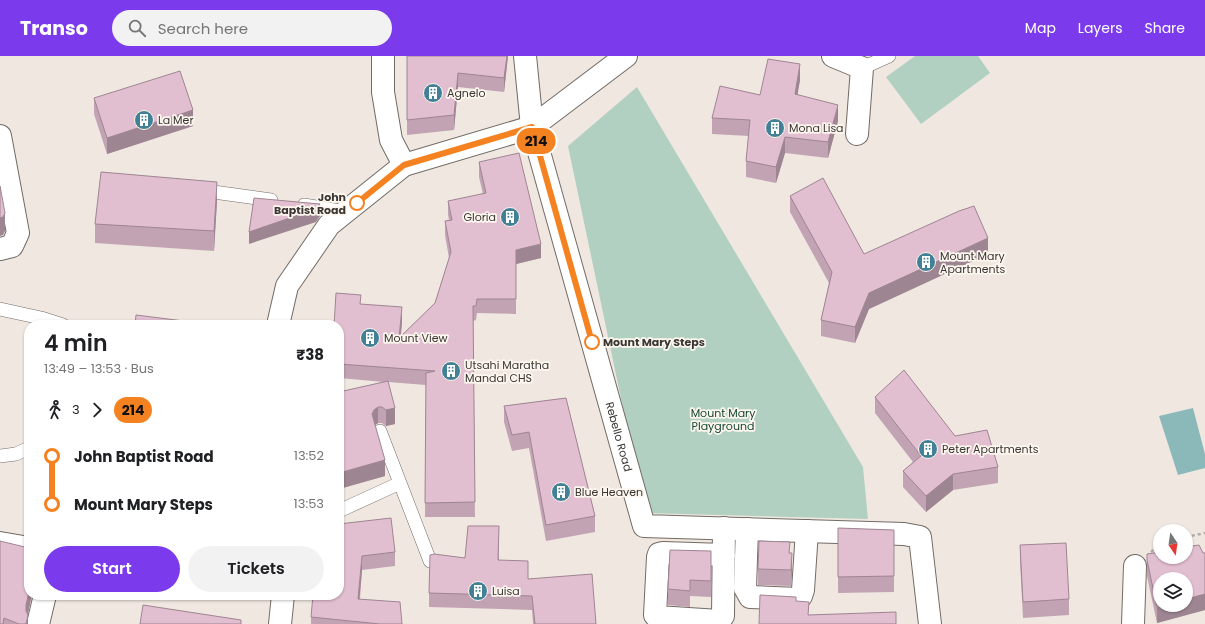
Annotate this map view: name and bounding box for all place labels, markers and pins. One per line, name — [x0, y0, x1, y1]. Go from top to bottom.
building icon: Agnelo — [422, 82, 444, 104]
place label: Agnelo — [447, 85, 485, 101]
building icon: La Mer — [133, 109, 155, 131]
place label: La Mer — [158, 112, 194, 128]
building icon: Mona Lisa — [764, 117, 786, 139]
place label: Mona Lisa — [789, 120, 844, 136]
place label: John Baptist Road — [274, 189, 346, 218]
marker: John Baptist Road — [349, 195, 365, 211]
building icon: Gloria — [499, 206, 521, 228]
place label: Gloria — [463, 209, 496, 225]
place label: Mount Mary Apartments — [940, 248, 1006, 277]
building icon: Mount Mary Apartments — [915, 251, 937, 273]
building icon: Mount View — [359, 327, 381, 349]
place label: Mount View — [384, 330, 448, 346]
marker: Mount Mary Steps — [584, 334, 600, 350]
place label: Mount Mary Steps — [603, 334, 705, 350]
place label: Utsahi Maratha Mandal CHS — [465, 357, 549, 386]
building icon: Utsahi Maratha Mandal CHS — [440, 360, 462, 382]
building icon: Peter Apartments — [917, 438, 939, 460]
place label: Peter Apartments — [942, 441, 1039, 457]
building icon: Blue Heaven — [550, 481, 572, 503]
place label: Blue Heaven — [575, 484, 643, 500]
building icon: Luisa — [467, 580, 489, 602]
place label: Luisa — [492, 583, 520, 599]

